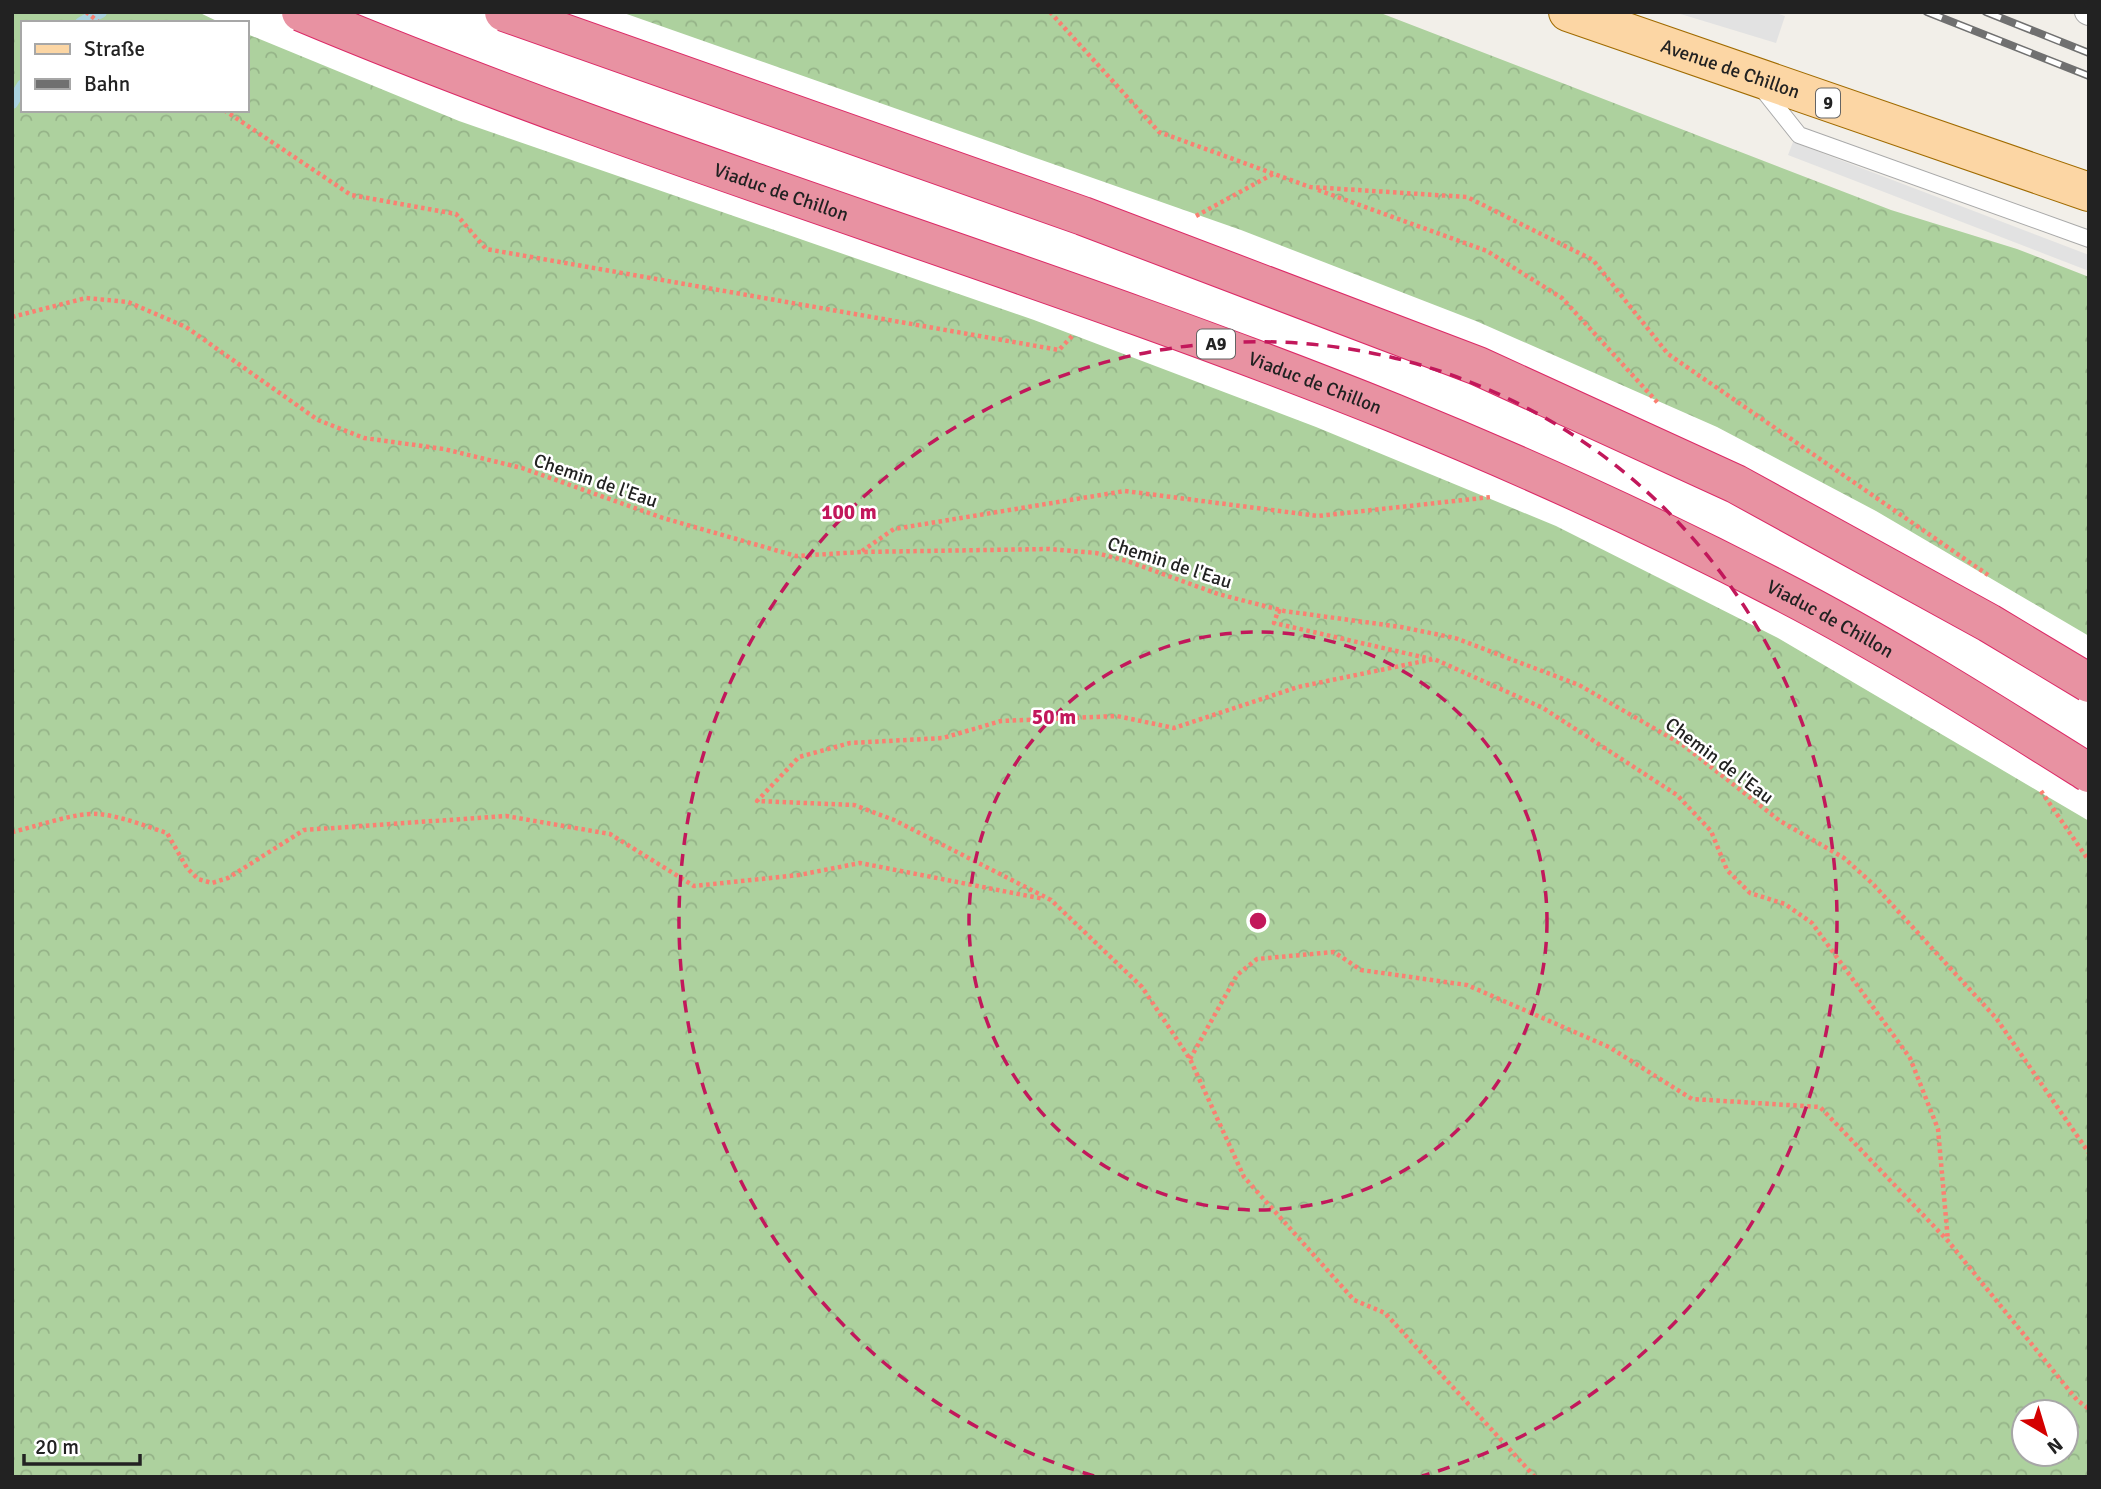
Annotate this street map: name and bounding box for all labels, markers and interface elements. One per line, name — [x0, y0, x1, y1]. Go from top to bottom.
legend — [21, 21, 248, 112]
street label: Avenue de Chillon — [1658, 34, 1803, 104]
text: Straße — [84, 36, 145, 62]
text: Bahn — [84, 71, 130, 97]
road number: 9 — [1816, 88, 1840, 118]
street label: Viaduc de Chillon — [711, 158, 852, 227]
road number: A9 — [1197, 330, 1235, 358]
street label: Viaduc de Chillon — [1245, 347, 1385, 420]
street label: Chemin de l'Eau — [531, 449, 661, 513]
text: 100 m — [821, 499, 877, 525]
street label: Chemin de l'Eau — [1104, 532, 1235, 594]
street label: Viaduc de Chillon — [1763, 575, 1898, 664]
text: 50 m — [1032, 704, 1076, 730]
street label: Chemin de l'Eau — [1660, 712, 1778, 809]
centre of rings — [1246, 909, 1270, 933]
north arrow — [2010, 1398, 2080, 1468]
scale bar — [24, 1422, 140, 1466]
text: N — [2042, 1432, 2067, 1459]
text: 20 m — [35, 1434, 79, 1460]

